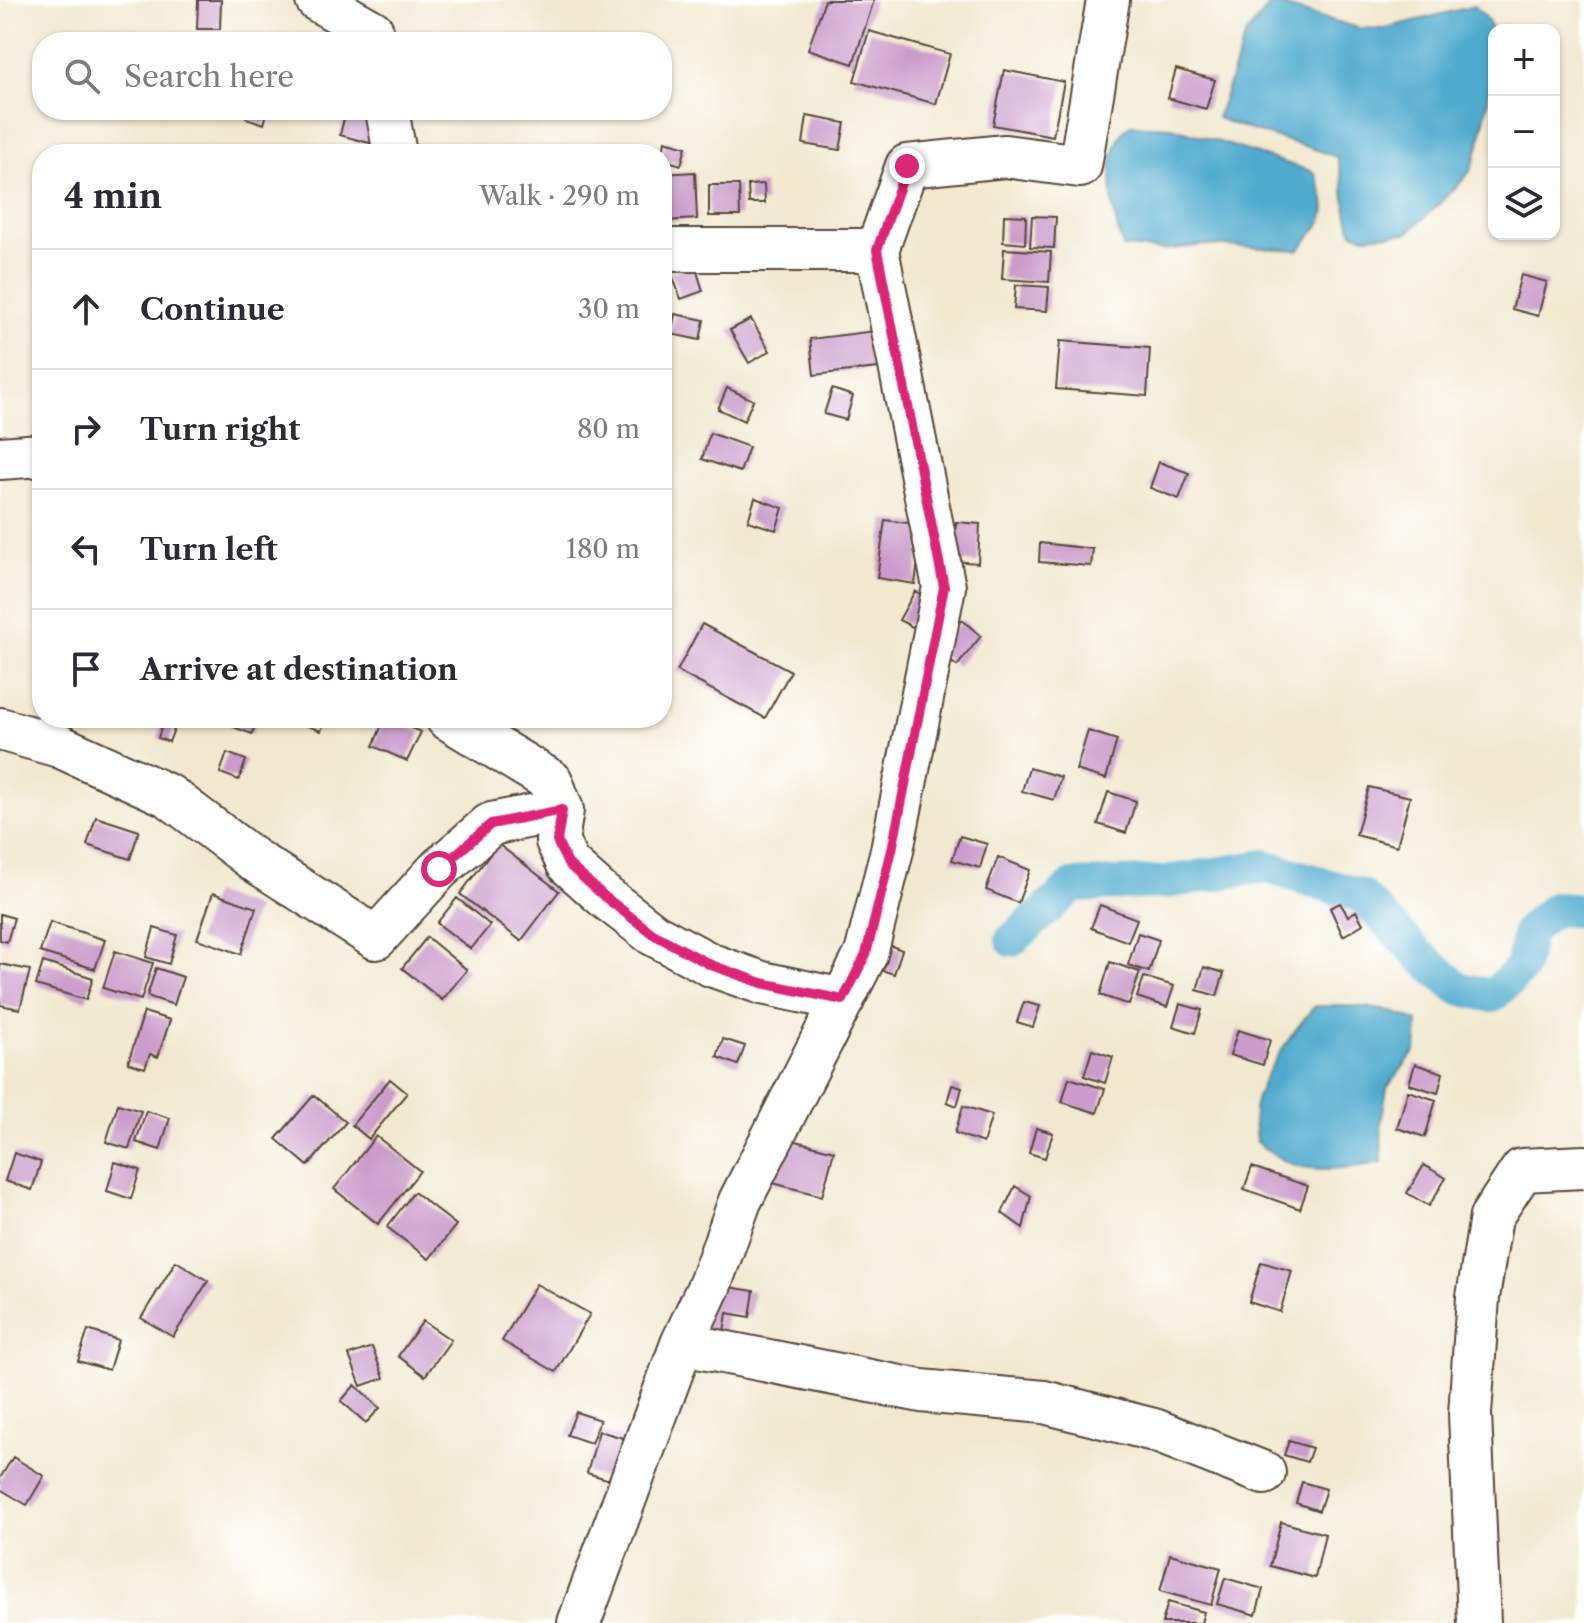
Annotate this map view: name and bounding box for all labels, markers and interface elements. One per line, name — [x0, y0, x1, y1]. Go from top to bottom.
map controls — [1488, 24, 1560, 240]
button: + — [1488, 24, 1560, 96]
search box — [32, 32, 672, 120]
icon: search — [60, 54, 104, 98]
text: Search here — [124, 58, 294, 95]
button: − — [1488, 96, 1560, 168]
route end — [889, 148, 925, 184]
button: layers — [1488, 168, 1560, 240]
text: 4 min — [64, 175, 162, 217]
text: Walk · 290 m — [479, 180, 640, 212]
icon: ahead — [64, 287, 108, 331]
text: Continue — [140, 291, 285, 328]
text: 30 m — [578, 293, 640, 325]
icon: right — [64, 407, 108, 451]
text: Turn right — [140, 411, 300, 448]
text: 80 m — [577, 413, 640, 445]
icon: left — [64, 527, 108, 571]
text: Turn left — [140, 531, 277, 568]
text: 180 m — [566, 533, 640, 565]
icon: arrive — [64, 647, 108, 691]
text: Arrive at destination — [140, 651, 458, 688]
route start — [421, 851, 457, 887]

